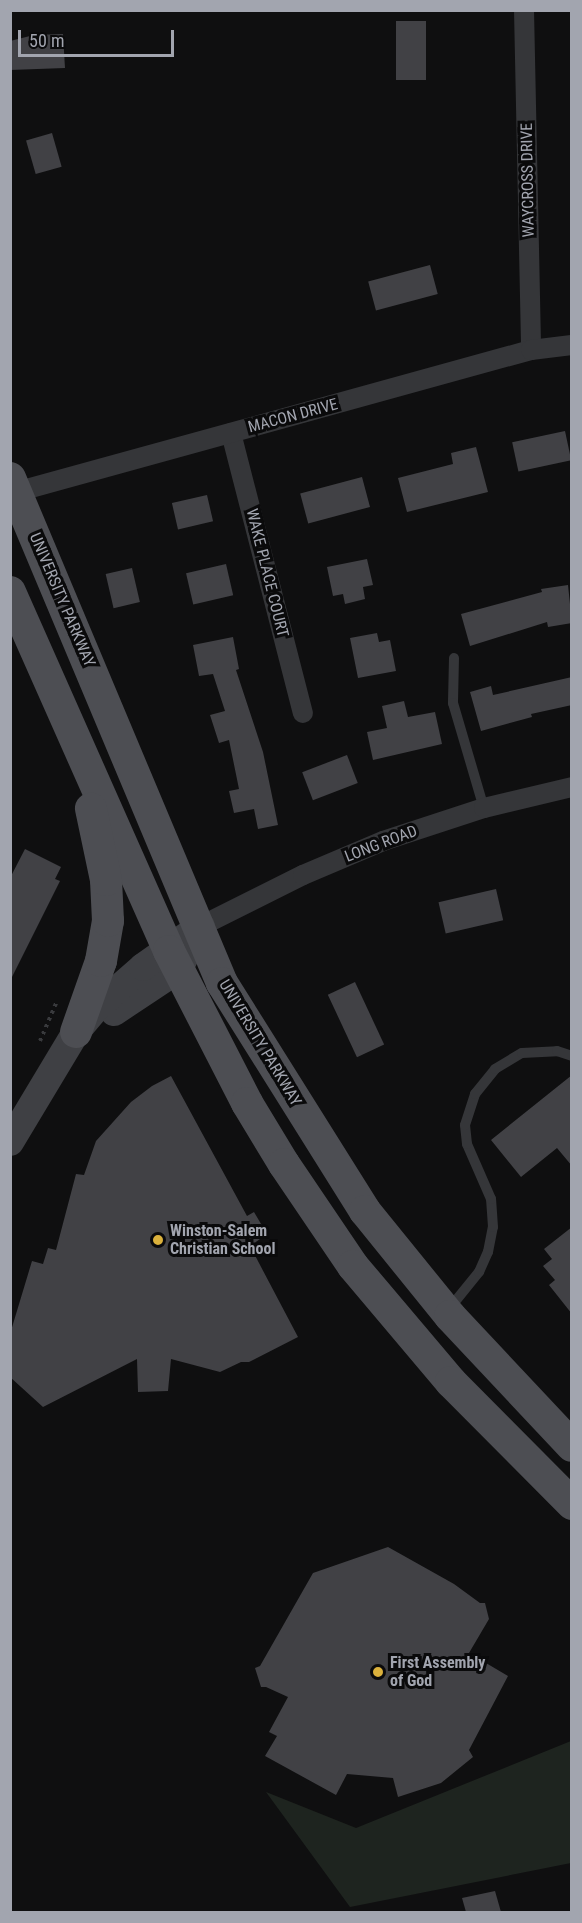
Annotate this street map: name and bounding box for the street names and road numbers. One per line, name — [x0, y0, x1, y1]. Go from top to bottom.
street label: WAYCROSS DRIVE — [517, 123, 539, 237]
street label: MACON DRIVE — [246, 395, 340, 437]
street label: WAKE PLACE COURT — [242, 507, 292, 639]
street label: UNIVERSITY PARKWAY — [25, 530, 99, 670]
street label: LONG ROAD — [342, 821, 420, 867]
street label: UNIVERSITY PARKWAY — [215, 976, 305, 1110]

